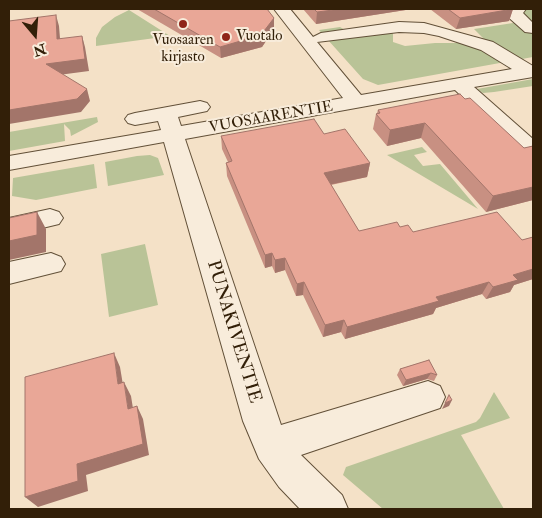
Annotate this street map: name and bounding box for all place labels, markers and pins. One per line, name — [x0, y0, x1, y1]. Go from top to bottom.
marker: Vuosaaren kirjasto — [177, 18, 189, 30]
place label: Vuotalo — [236, 28, 283, 46]
marker: Vuotalo — [220, 31, 232, 43]
place label: Vuosaaren kirjasto — [152, 32, 214, 67]

